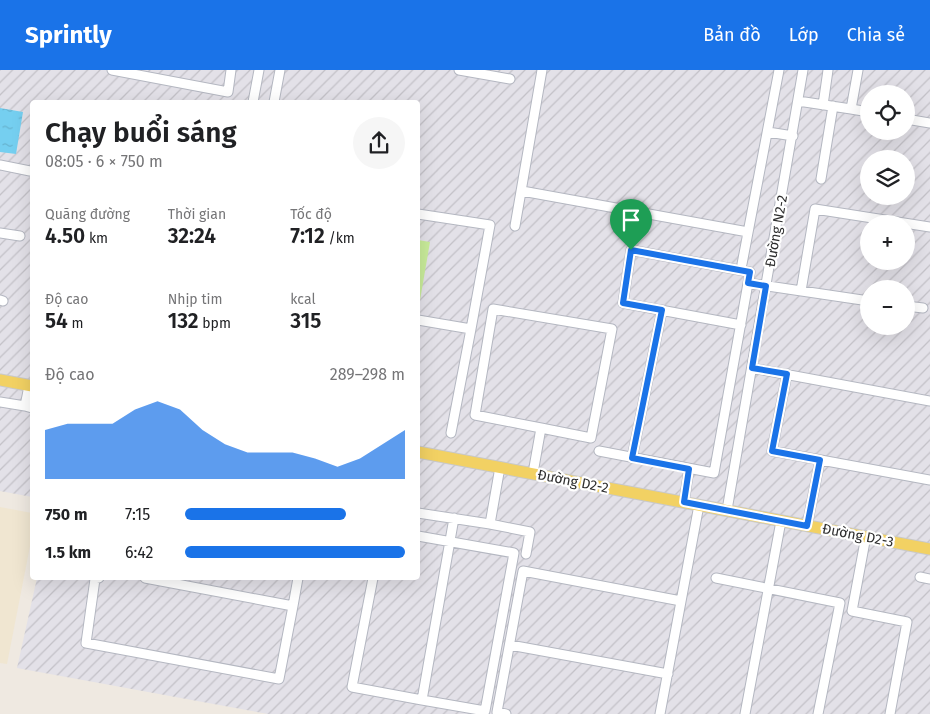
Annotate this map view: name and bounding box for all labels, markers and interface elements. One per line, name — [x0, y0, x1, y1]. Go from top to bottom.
text: Sprintly — [25, 21, 112, 49]
text: Bản đồ — [703, 24, 761, 46]
text: Lớp — [789, 24, 819, 46]
text: Chia sẻ — [847, 24, 905, 46]
map controls — [860, 85, 915, 335]
button: locate — [860, 85, 915, 140]
text: Chạy buổi sáng — [45, 116, 237, 149]
button: share — [353, 117, 405, 169]
button: layers — [860, 150, 915, 205]
text: 08:05 · 6 × 750 m — [45, 152, 163, 171]
street label: Đường N2-2 — [762, 194, 791, 269]
pin — [610, 199, 652, 250]
text: Quãng đường — [45, 206, 130, 223]
text: Thời gian — [168, 206, 226, 223]
text: Tốc độ — [290, 206, 332, 223]
icon: arrive — [617, 206, 645, 234]
button: + — [860, 215, 915, 270]
text: 4.50 — [45, 223, 85, 249]
text: 32:24 — [168, 223, 216, 249]
text: 7:12 — [290, 223, 325, 249]
text: km — [85, 230, 108, 247]
text: /km — [325, 230, 355, 247]
button: − — [860, 280, 915, 335]
text: Độ cao — [45, 291, 88, 308]
text: Nhịp tim — [168, 291, 222, 308]
text: kcal — [290, 291, 316, 308]
text: 54 — [45, 308, 68, 334]
text: 132 — [168, 308, 199, 334]
text: 315 — [290, 308, 321, 334]
text: m — [68, 315, 83, 332]
text: bpm — [199, 315, 231, 332]
text: Độ cao — [45, 365, 95, 384]
text: 289–298 m — [330, 365, 405, 384]
street label: Đường D2-2 — [536, 466, 610, 497]
text: 750 m — [45, 505, 88, 524]
text: 7:15 — [125, 505, 150, 524]
street label: Đường D2-3 — [821, 520, 895, 551]
text: 1.5 km — [45, 543, 91, 562]
text: 6:42 — [125, 543, 153, 562]

